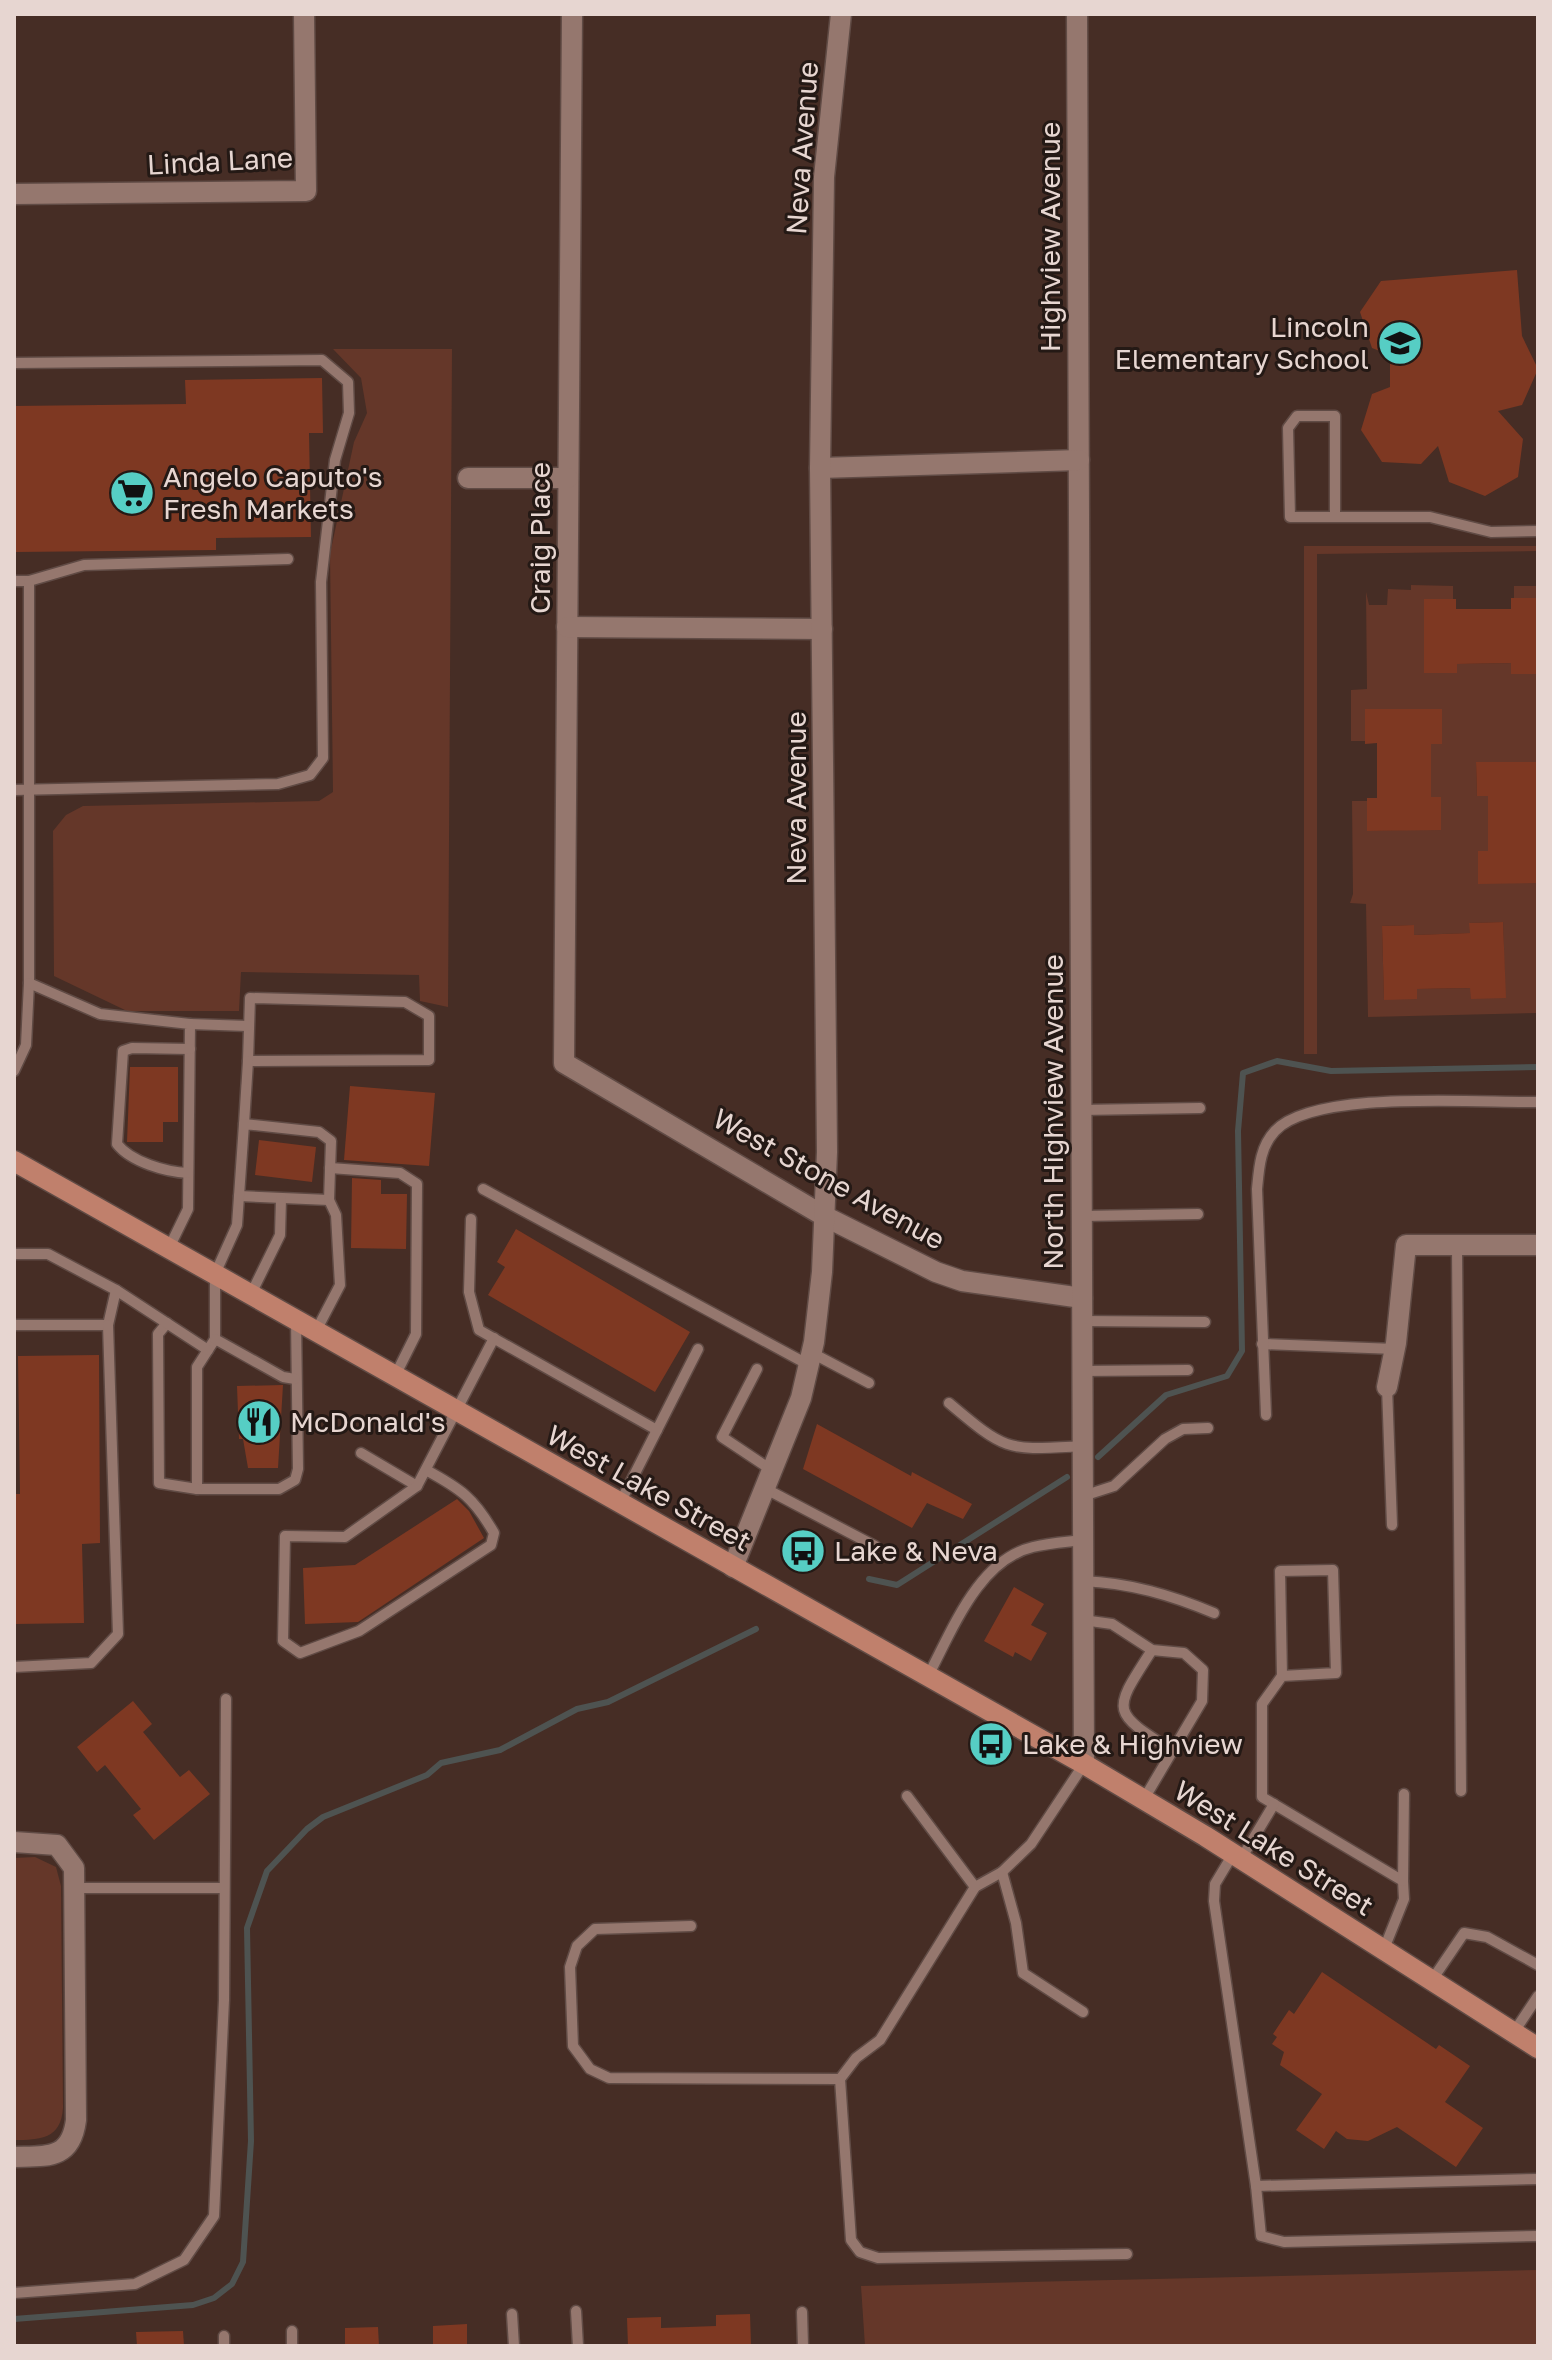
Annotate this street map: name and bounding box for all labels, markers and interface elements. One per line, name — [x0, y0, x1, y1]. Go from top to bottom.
street label: Neva Avenue — [779, 60, 824, 236]
street label: Highview Avenue — [1033, 122, 1066, 352]
street label: Linda Lane — [146, 140, 294, 181]
place label: Lincoln Elementary School — [1115, 310, 1369, 375]
school or university icon: Lincoln Elementary School — [1376, 319, 1424, 367]
place label: Angelo Caputo's Fresh Markets — [163, 460, 383, 525]
street label: Craig Place — [523, 462, 556, 614]
supermarket icon: Angelo Caputo's Fresh Markets — [108, 469, 156, 517]
street label: Neva Avenue — [779, 711, 812, 885]
street label: North Highview Avenue — [1036, 954, 1069, 1270]
street label: West Stone Avenue — [708, 1101, 951, 1256]
restaurant icon: McDonald's — [235, 1398, 283, 1446]
place label: McDonald's — [290, 1405, 446, 1438]
street label: West Lake Street — [541, 1418, 757, 1557]
bus stop icon: Lake & Neva — [779, 1527, 827, 1575]
place label: Lake & Neva — [834, 1534, 998, 1567]
bus stop icon: Lake & Highview — [967, 1720, 1015, 1768]
place label: Lake & Highview — [1022, 1727, 1243, 1760]
street label: West Lake Street — [1169, 1773, 1380, 1922]

